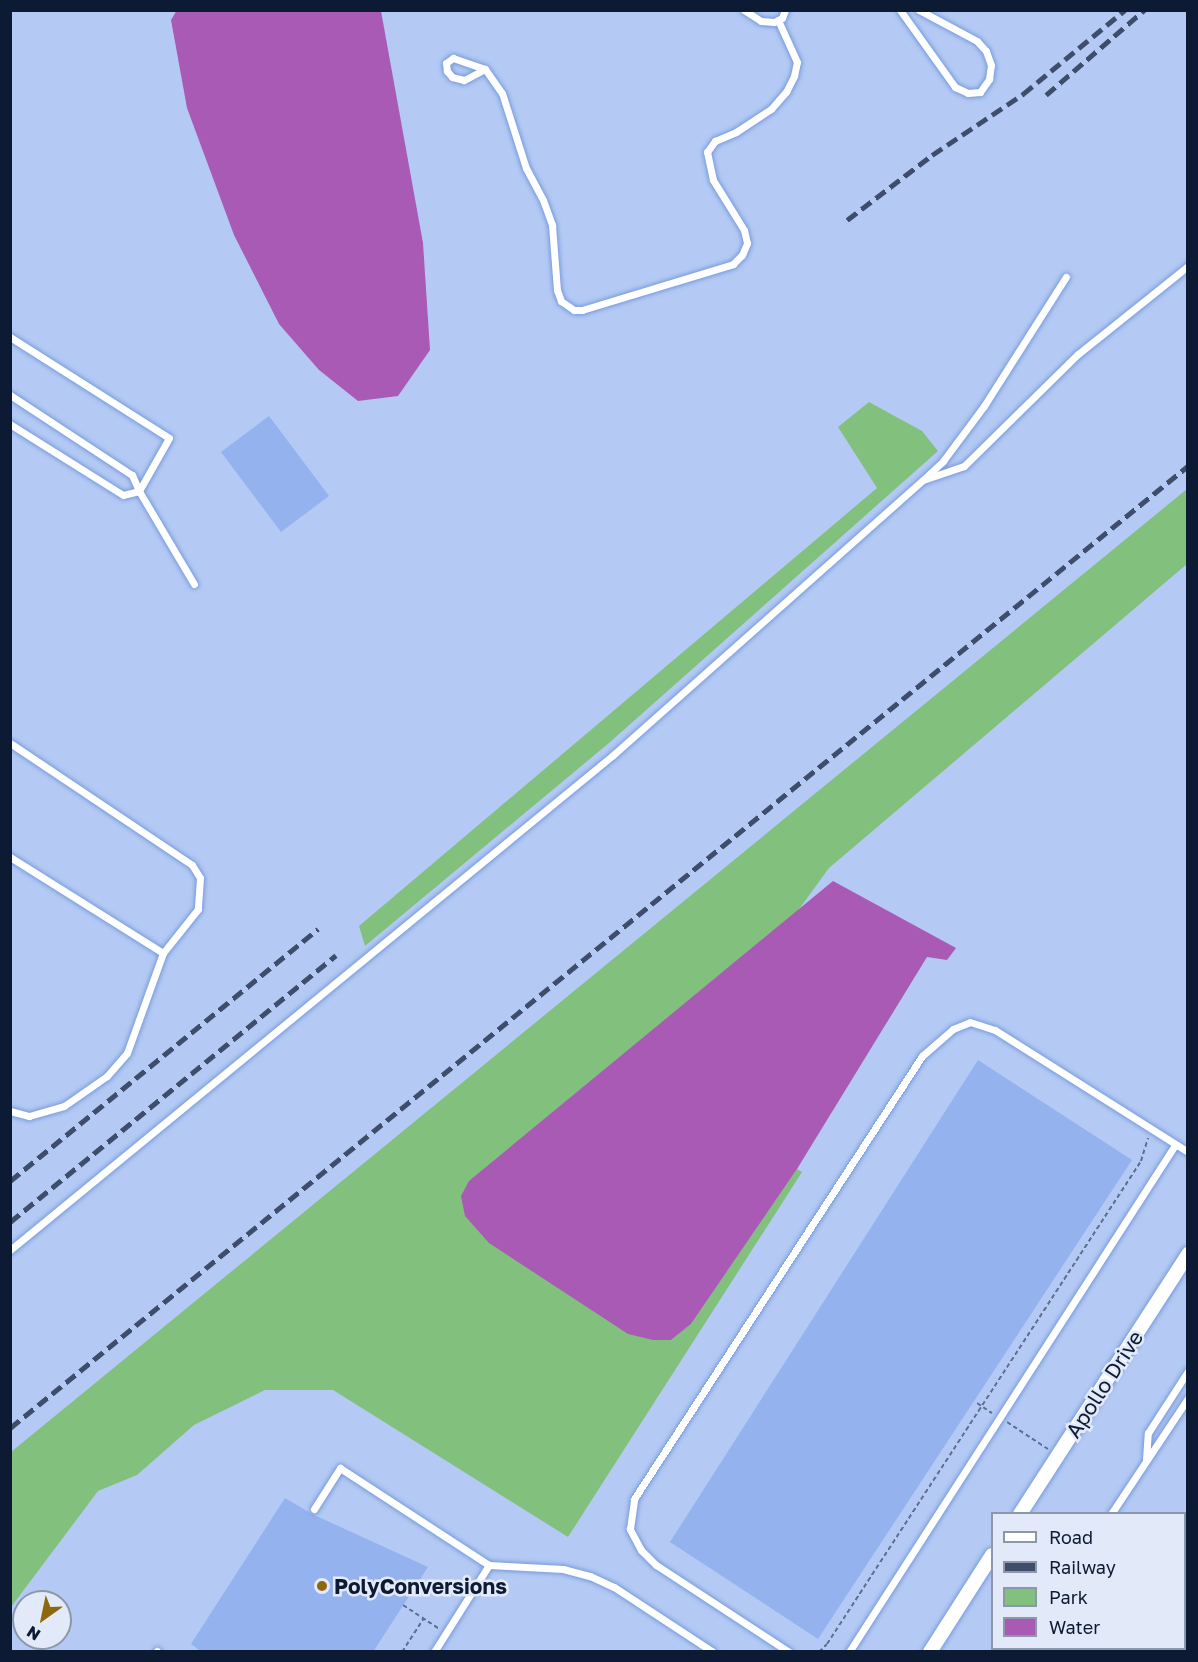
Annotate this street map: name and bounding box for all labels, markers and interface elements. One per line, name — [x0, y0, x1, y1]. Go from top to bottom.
street label: Apollo Drive — [1060, 1326, 1148, 1442]
legend — [991, 1512, 1186, 1650]
text: Road — [1049, 1526, 1093, 1548]
text: Railway — [1049, 1556, 1116, 1578]
place label: PolyConversions — [334, 1573, 507, 1599]
marker: PolyConversions — [315, 1579, 329, 1593]
text: Park — [1049, 1586, 1088, 1608]
north arrow — [12, 1590, 72, 1650]
text: Water — [1049, 1616, 1100, 1638]
text: N — [23, 1622, 44, 1645]

